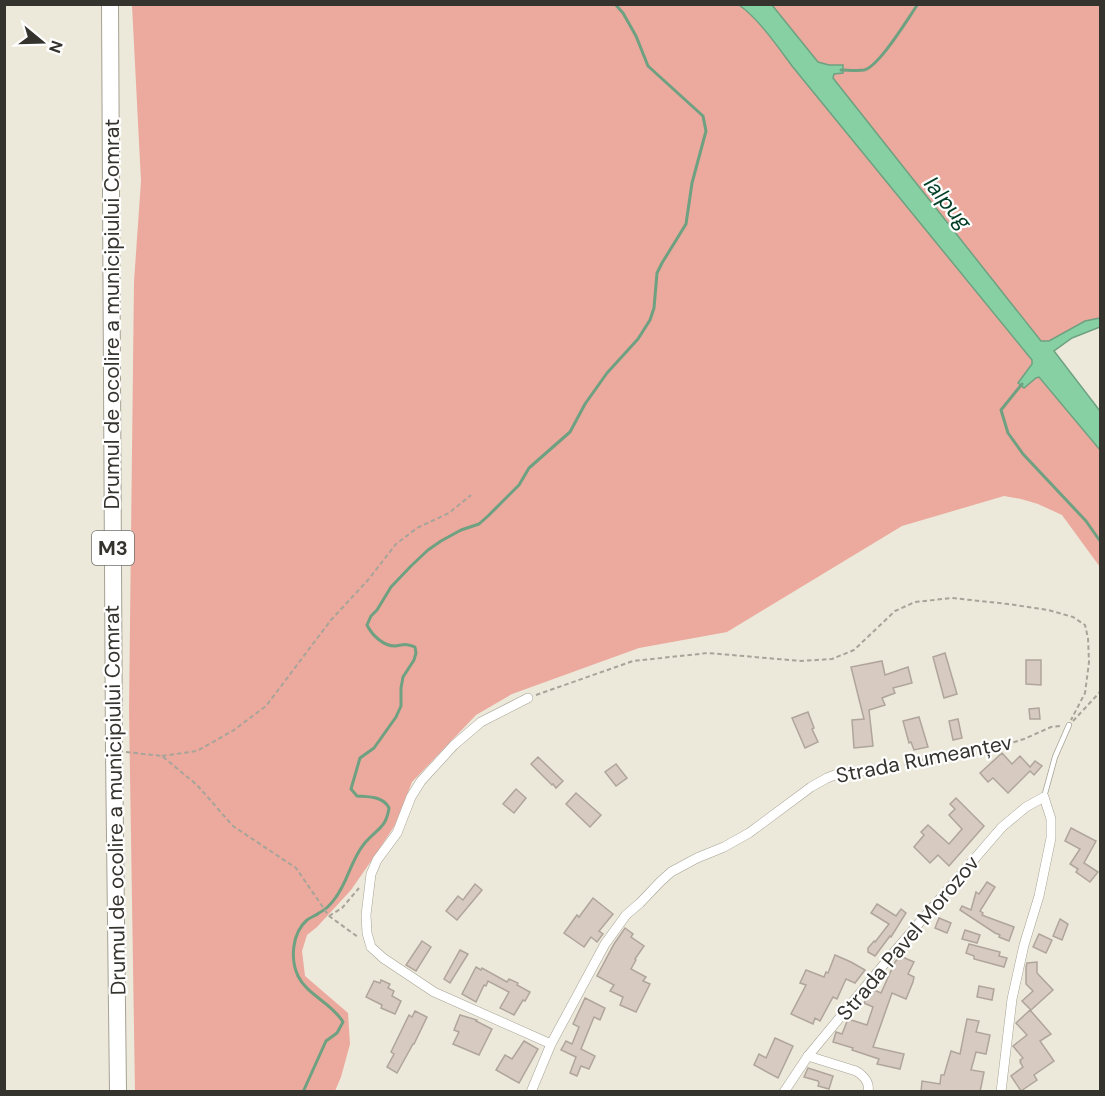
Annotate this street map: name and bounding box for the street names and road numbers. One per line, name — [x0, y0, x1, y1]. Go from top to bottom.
street label: Drumul de ocolire a municipiului Comrat — [98, 119, 126, 509]
road number: M3 — [92, 531, 134, 565]
street label: Drumul de ocolire a municipiului Comrat — [98, 605, 132, 995]
street label: Strada Rumeanțev — [834, 728, 1014, 790]
street label: Strada Pavel Morozov — [830, 849, 986, 1027]

